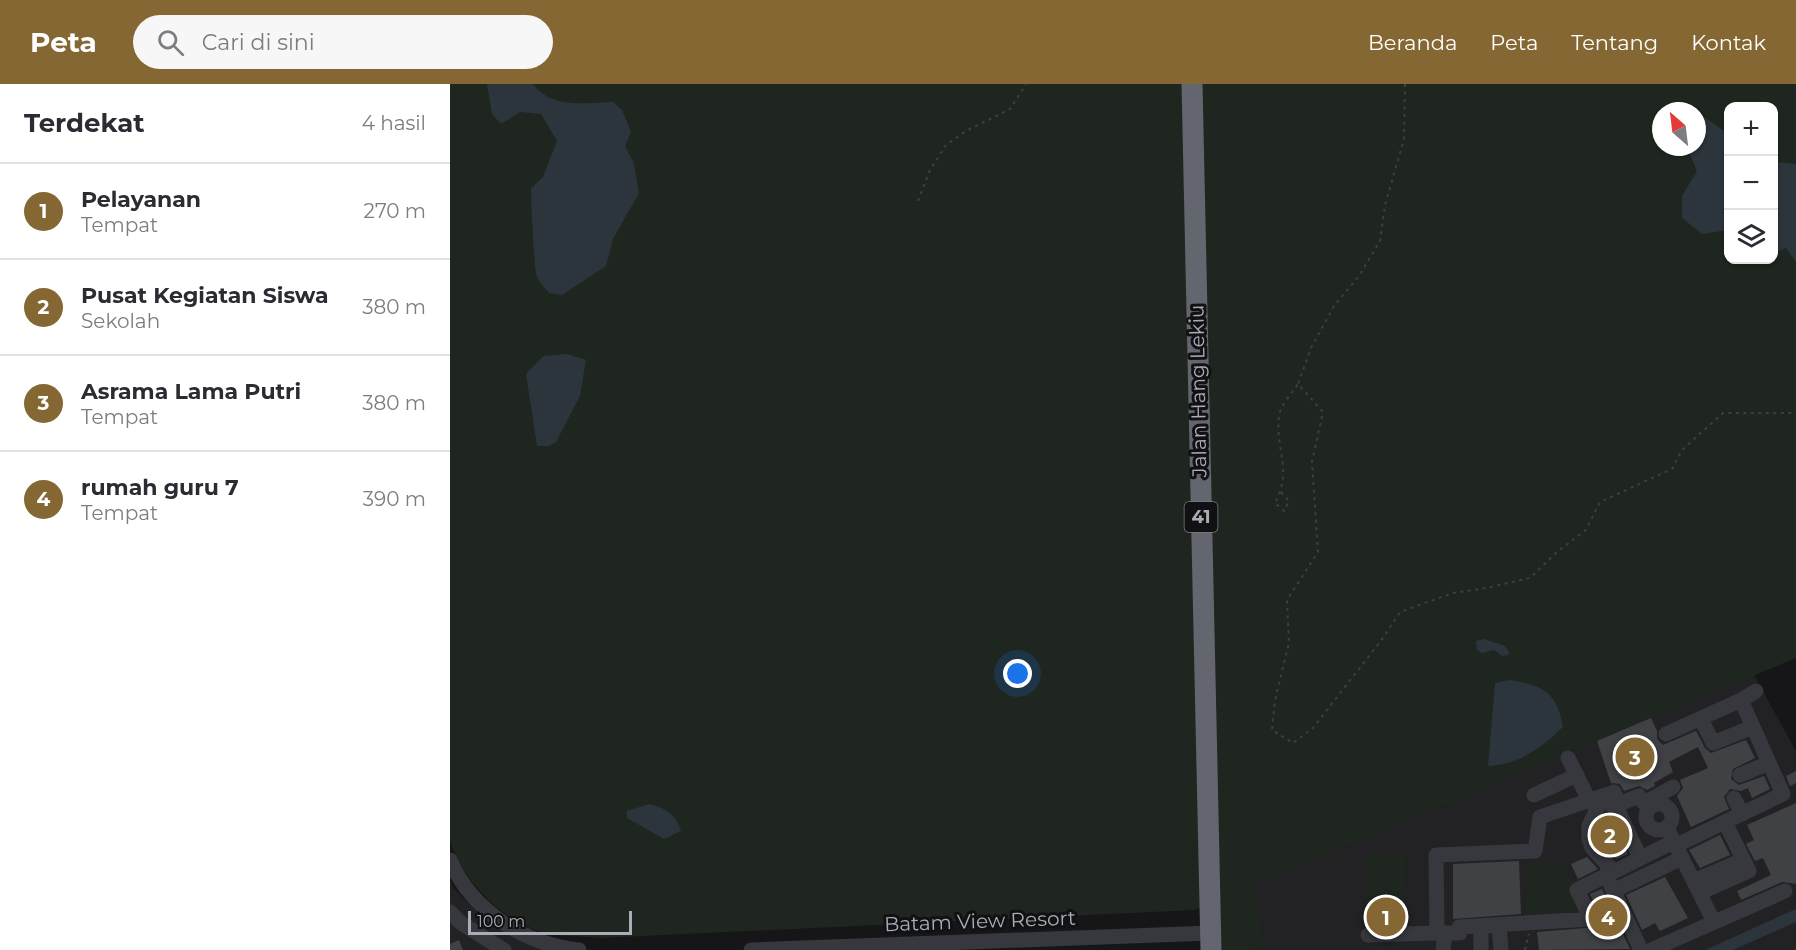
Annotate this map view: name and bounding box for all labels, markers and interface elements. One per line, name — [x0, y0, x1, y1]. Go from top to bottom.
search box — [133, 15, 553, 69]
text: Peta — [30, 25, 97, 59]
icon: search — [154, 26, 187, 59]
text: Cari di sini — [202, 29, 315, 56]
text: Beranda — [1368, 30, 1457, 55]
text: Peta — [1490, 30, 1538, 55]
text: Tentang — [1571, 30, 1658, 55]
text: Kontak — [1691, 30, 1766, 55]
north arrow — [1652, 102, 1706, 156]
map controls — [1724, 102, 1778, 264]
button: + — [1724, 102, 1778, 156]
text: Terdekat — [24, 107, 145, 139]
text: 4 hasil — [362, 111, 426, 135]
button: − — [1724, 156, 1778, 210]
text: Pelayanan — [81, 186, 201, 213]
text: 1 — [40, 199, 47, 223]
text: 270 m — [364, 199, 426, 223]
button: layers — [1724, 210, 1778, 264]
text: Tempat — [81, 213, 158, 237]
text: Pusat Kegiatan Siswa — [81, 282, 329, 309]
text: 2 — [38, 295, 49, 319]
text: 380 m — [362, 295, 426, 319]
street label: Jalan Hang Lekiu — [1184, 304, 1212, 479]
text: Sekolah — [81, 309, 160, 333]
text: Asrama Lama Putri — [81, 378, 301, 405]
text: 3 — [38, 391, 49, 415]
text: 380 m — [362, 391, 426, 415]
text: Tempat — [81, 405, 158, 429]
text: rumah guru 7 — [81, 474, 239, 501]
text: 4 — [37, 487, 50, 511]
text: 390 m — [363, 487, 426, 511]
text: Tempat — [81, 501, 158, 525]
road number: 41 — [1184, 502, 1218, 532]
your location — [1003, 659, 1032, 688]
pin: 3 — [1616, 734, 1654, 780]
pin: 2 — [1590, 812, 1630, 858]
pin: 1 — [1366, 894, 1406, 940]
pin: 4 — [1588, 894, 1628, 940]
street label: Batam View Resort — [884, 906, 1076, 936]
scale bar — [468, 908, 632, 936]
text: 100 m — [477, 912, 525, 931]

